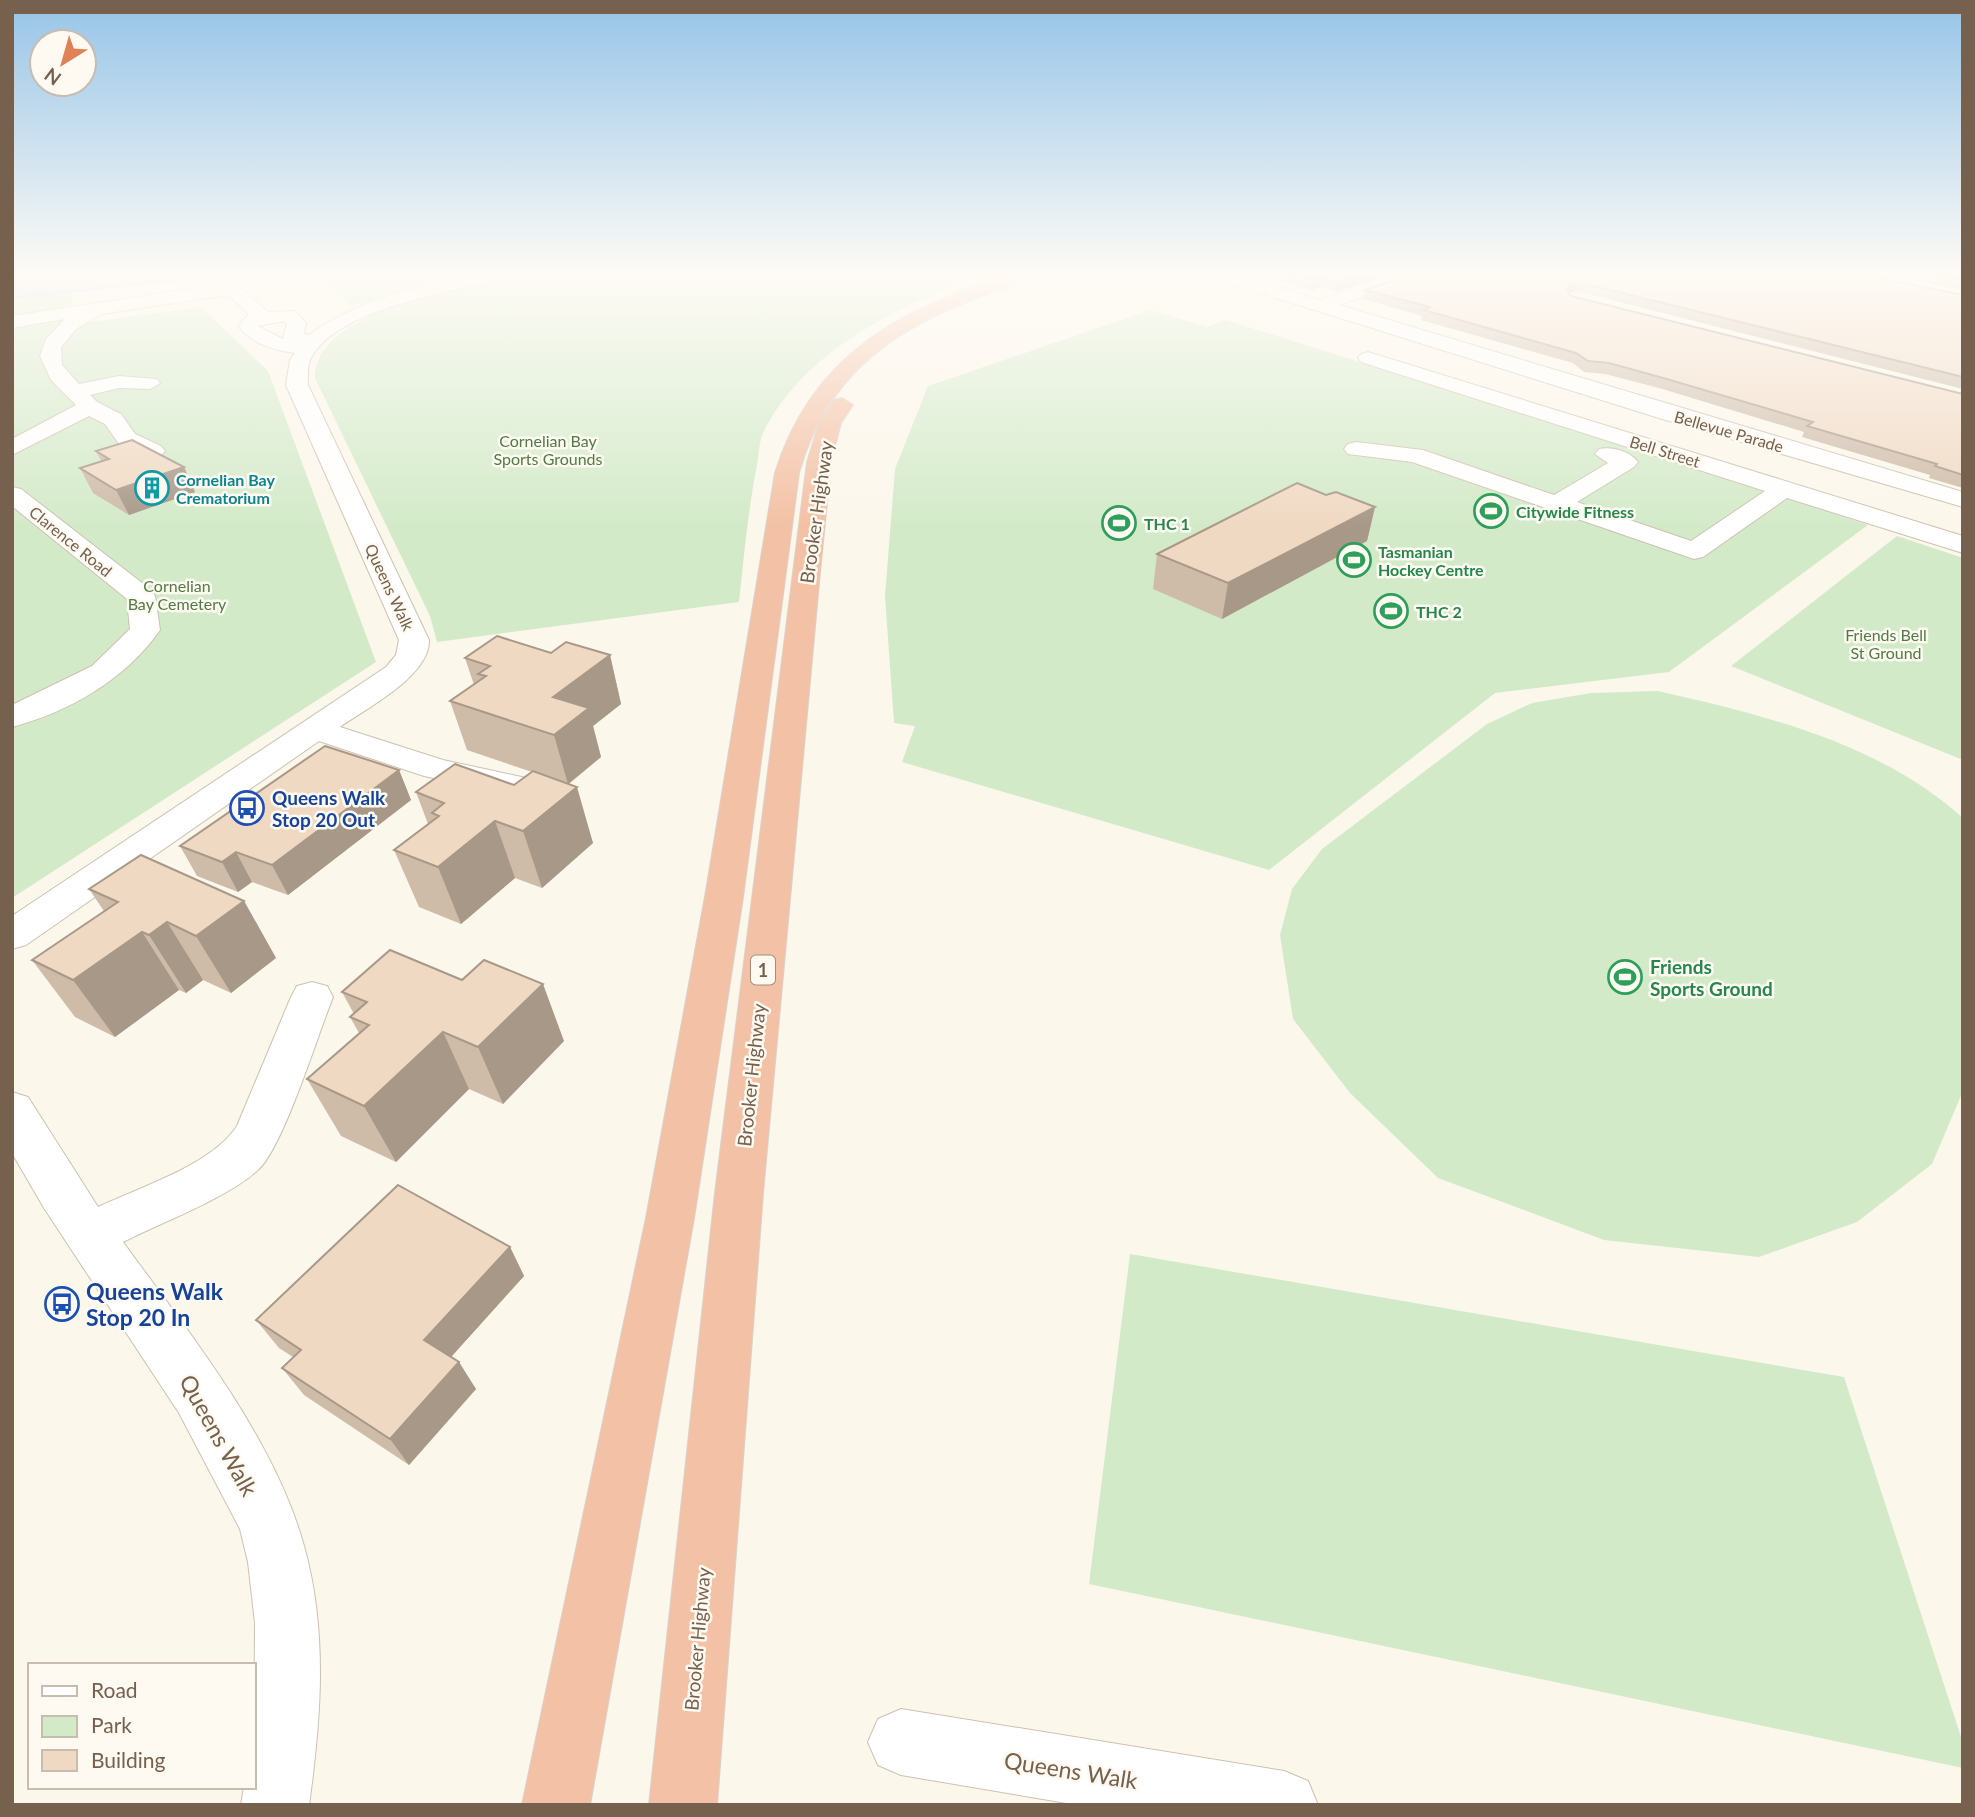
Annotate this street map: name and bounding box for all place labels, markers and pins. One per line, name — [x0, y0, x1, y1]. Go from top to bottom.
building icon: Cornelian Bay Crematorium — [133, 469, 171, 507]
place label: Cornelian Bay Crematorium — [176, 470, 276, 507]
sports icon: Citywide Fitness — [1472, 492, 1510, 530]
place label: Citywide Fitness — [1516, 502, 1634, 521]
sports icon: THC 1 — [1100, 504, 1138, 542]
place label: THC 1 — [1144, 514, 1190, 533]
sports icon: Tasmanian Hockey Centre — [1335, 541, 1373, 579]
place label: Tasmanian Hockey Centre — [1378, 542, 1484, 579]
sports icon: THC 2 — [1372, 592, 1410, 630]
place label: THC 2 — [1416, 602, 1462, 621]
place label: Queens Walk Stop 20 Out — [272, 786, 386, 831]
bus stop icon: Queens Walk Stop 20 Out — [228, 789, 266, 827]
place label: Friends Sports Ground — [1650, 955, 1773, 1000]
sports icon: Friends Sports Ground — [1606, 958, 1644, 996]
place label: Queens Walk Stop 20 In — [86, 1277, 224, 1331]
bus stop icon: Queens Walk Stop 20 In — [43, 1285, 81, 1323]

